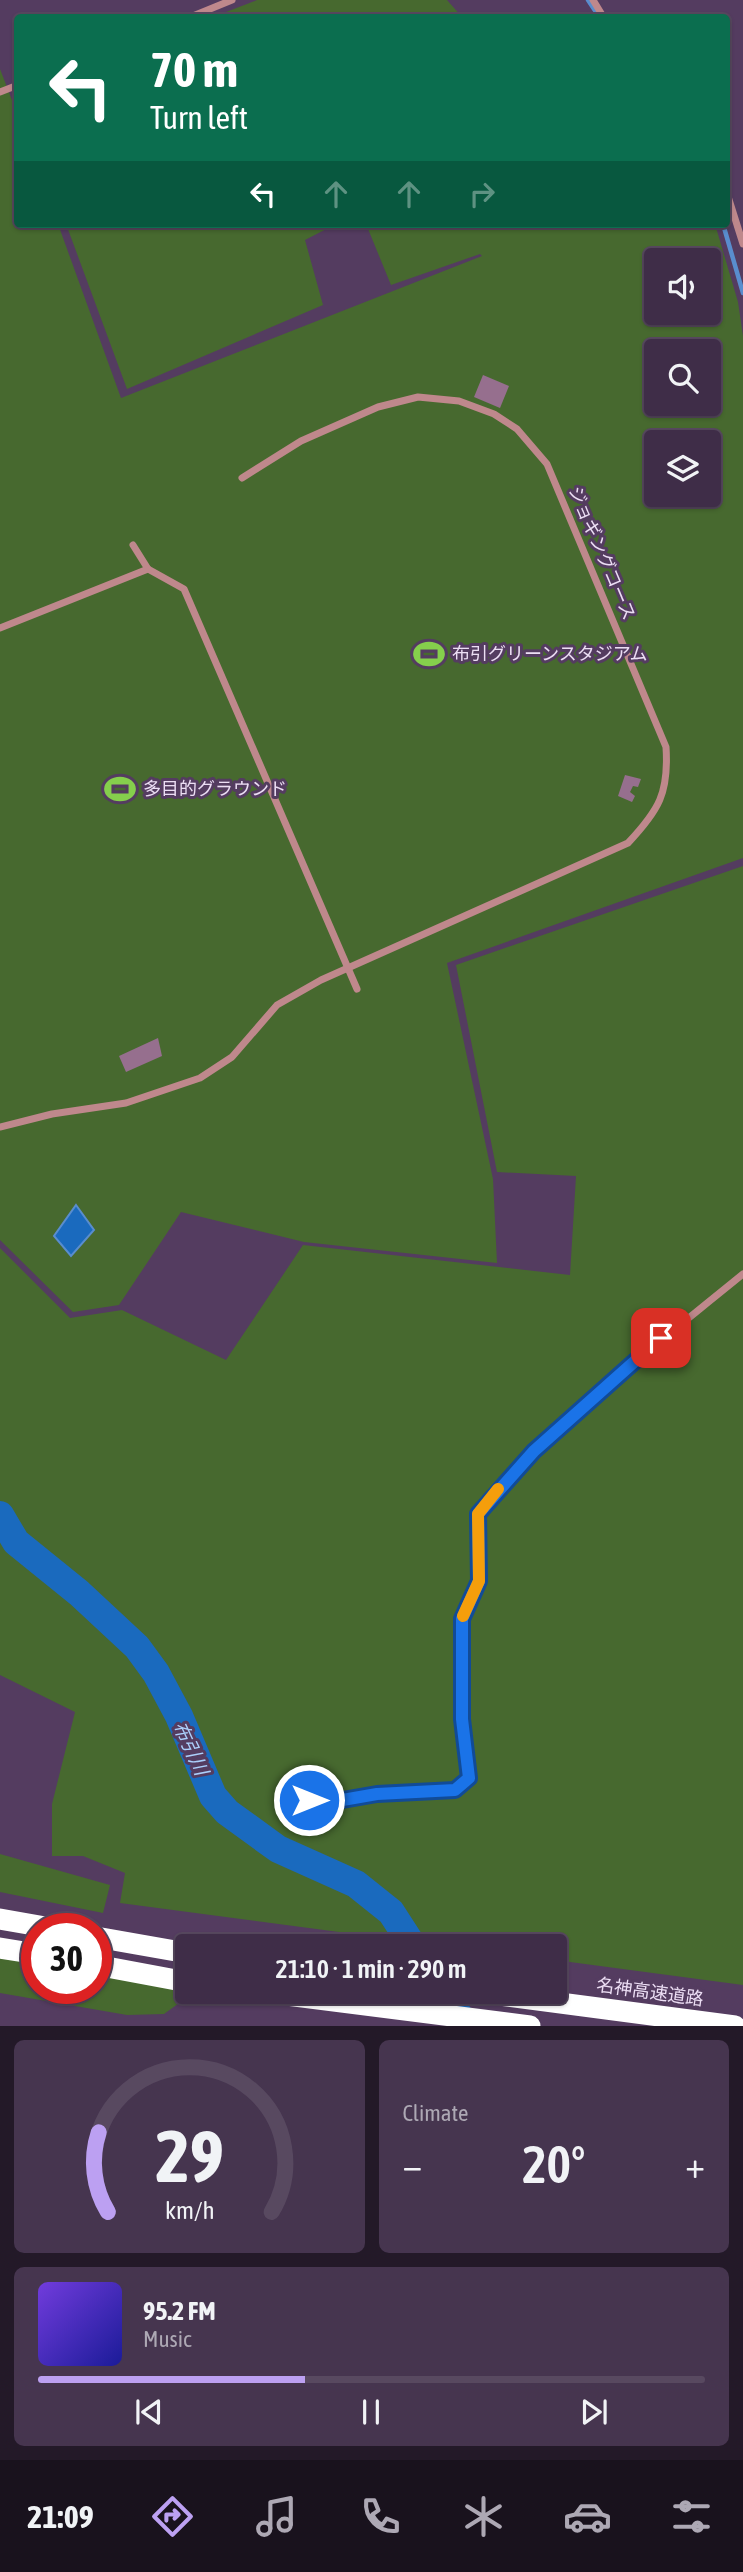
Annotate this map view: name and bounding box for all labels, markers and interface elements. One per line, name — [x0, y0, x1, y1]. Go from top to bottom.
text: 70 m — [150, 41, 238, 97]
icon: left — [35, 42, 126, 133]
text: Turn left — [150, 99, 248, 136]
icon: left — [244, 175, 282, 213]
icon: ahead — [317, 175, 355, 213]
icon: ahead — [390, 175, 428, 213]
icon: right — [463, 175, 501, 213]
map controls — [644, 248, 721, 507]
button: sound — [644, 248, 721, 325]
button: search — [644, 339, 721, 416]
button: layers — [644, 430, 721, 507]
street label: ジョギングコース — [565, 483, 640, 623]
sports icon: 布引グリーンスタジアム — [412, 637, 446, 671]
place label: 布引グリーンスタジアム — [452, 643, 647, 664]
sports icon: 多目的グラウンド — [103, 772, 137, 806]
place label: 多目的グラウンド — [143, 778, 287, 799]
pin — [631, 1308, 691, 1368]
icon: arrive — [642, 1319, 680, 1357]
water label: 布引川 — [169, 1718, 214, 1780]
position arrow — [272, 1763, 346, 1837]
speed limit sign: 30 — [21, 1913, 112, 2004]
text: 21:10 · 1 min · 290 m — [276, 1954, 466, 1984]
street label: 名神高速道路 — [595, 1974, 705, 2009]
text: Climate — [403, 2100, 468, 2126]
text: 29 — [155, 2115, 223, 2198]
text: 20° — [522, 2134, 585, 2194]
text: − — [403, 2143, 422, 2186]
text: + — [685, 2143, 705, 2186]
text: km/h — [164, 2196, 214, 2224]
text: 95.2 FM — [143, 2296, 216, 2326]
text: Music — [143, 2326, 191, 2352]
icon: previous — [130, 2393, 168, 2431]
icon: pause — [352, 2393, 390, 2431]
icon: next — [575, 2393, 613, 2431]
icon: directions — [148, 2492, 197, 2541]
icon: music — [252, 2492, 301, 2541]
icon: phone — [356, 2492, 405, 2541]
icon: climate — [459, 2492, 508, 2541]
icon: car — [563, 2492, 612, 2541]
icon: filters — [667, 2492, 716, 2541]
text: 21:09 — [27, 2498, 94, 2535]

